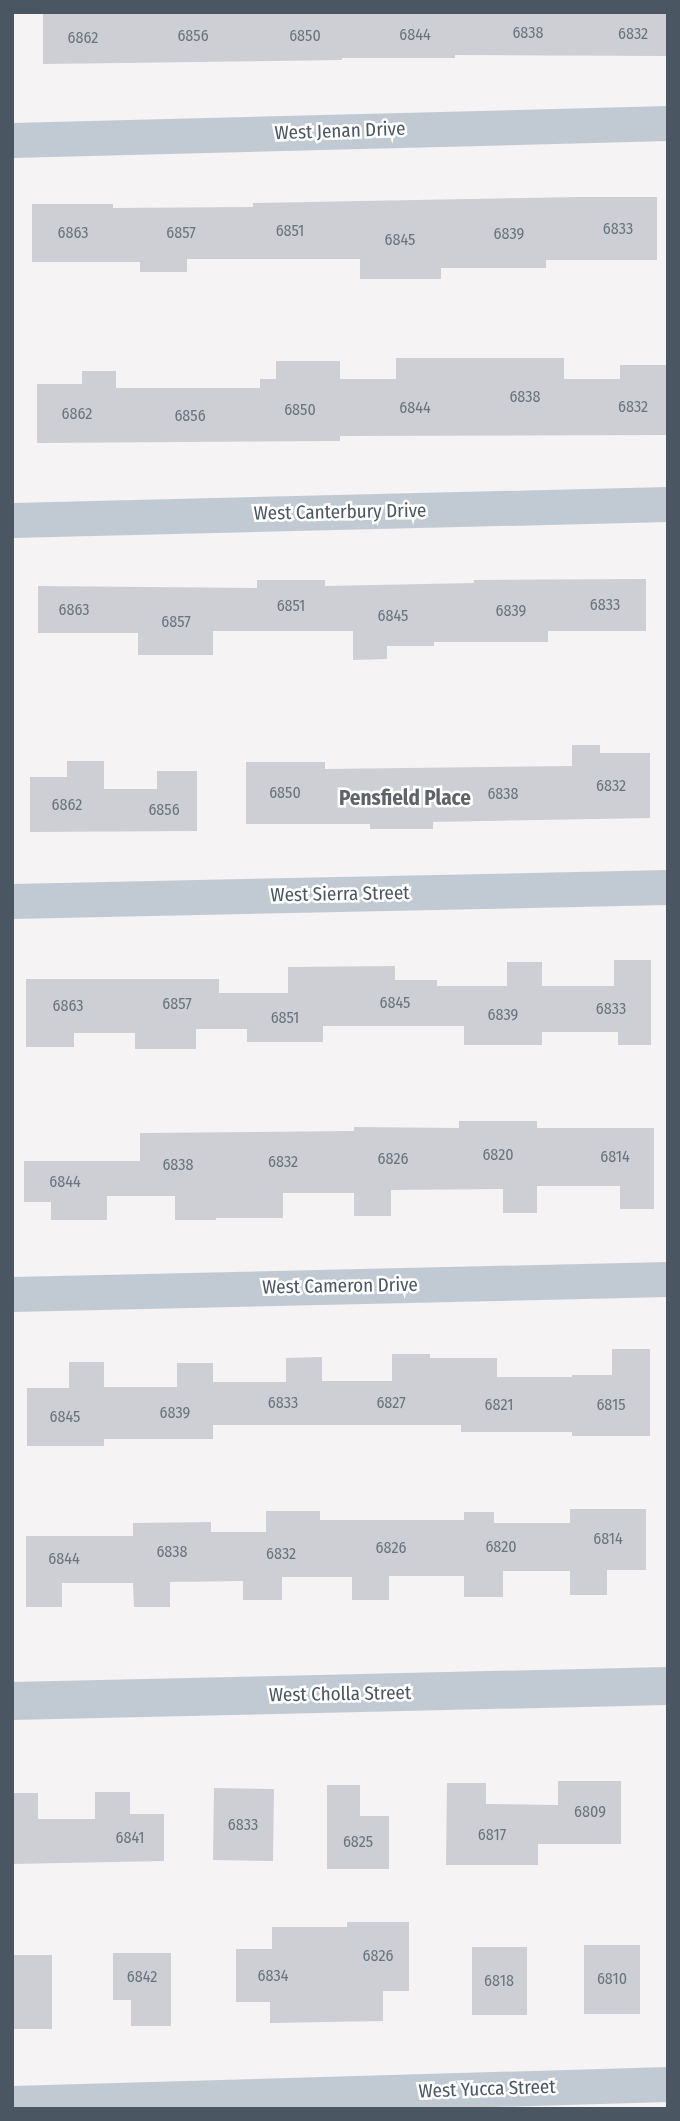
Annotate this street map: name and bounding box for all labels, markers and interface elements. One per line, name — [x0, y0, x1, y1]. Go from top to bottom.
house number: 6838 — [512, 23, 544, 43]
house number: 6832 — [618, 24, 648, 44]
house number: 6844 — [399, 25, 431, 45]
house number: 6856 — [177, 26, 209, 46]
house number: 6850 — [289, 26, 321, 46]
house number: 6862 — [68, 28, 98, 48]
street label: West Jenan Drive — [274, 117, 406, 145]
house number: 6833 — [603, 219, 633, 239]
house number: 6851 — [276, 221, 304, 241]
house number: 6863 — [58, 223, 88, 243]
house number: 6857 — [166, 223, 196, 243]
house number: 6839 — [494, 224, 524, 244]
house number: 6845 — [385, 230, 415, 250]
house number: 6838 — [509, 387, 541, 407]
house number: 6832 — [618, 397, 648, 417]
house number: 6844 — [399, 398, 431, 418]
house number: 6850 — [284, 400, 316, 420]
house number: 6862 — [62, 404, 92, 424]
house number: 6856 — [174, 406, 206, 426]
street label: West Canterbury Drive — [253, 499, 427, 525]
house number: 6833 — [590, 595, 620, 615]
house number: 6851 — [277, 596, 305, 616]
house number: 6863 — [59, 600, 89, 620]
house number: 6839 — [496, 601, 526, 621]
house number: 6845 — [378, 606, 408, 626]
house number: 6857 — [161, 612, 191, 632]
house number: 6832 — [596, 776, 626, 796]
house number: 6850 — [269, 783, 301, 803]
house number: 6838 — [487, 784, 519, 804]
district label: Pensfield Place — [339, 785, 471, 811]
house number: 6862 — [52, 795, 82, 815]
house number: 6856 — [148, 800, 180, 820]
street label: West Sierra Street — [270, 881, 410, 907]
house number: 6845 — [380, 993, 410, 1013]
house number: 6857 — [162, 994, 192, 1014]
house number: 6863 — [53, 996, 83, 1016]
house number: 6833 — [596, 999, 626, 1019]
house number: 6839 — [488, 1005, 518, 1025]
house number: 6851 — [271, 1008, 299, 1028]
house number: 6820 — [482, 1145, 514, 1165]
house number: 6814 — [600, 1147, 630, 1167]
house number: 6826 — [378, 1149, 408, 1169]
house number: 6832 — [268, 1152, 298, 1172]
house number: 6838 — [162, 1155, 194, 1175]
house number: 6844 — [49, 1172, 81, 1192]
street label: West Cameron Drive — [262, 1273, 418, 1299]
house number: 6833 — [268, 1393, 298, 1413]
house number: 6827 — [376, 1393, 406, 1413]
house number: 6821 — [485, 1395, 513, 1415]
house number: 6815 — [596, 1395, 626, 1415]
house number: 6839 — [160, 1403, 190, 1423]
house number: 6845 — [50, 1407, 80, 1427]
house number: 6814 — [593, 1529, 623, 1549]
house number: 6820 — [485, 1537, 517, 1557]
house number: 6826 — [376, 1538, 406, 1558]
house number: 6838 — [156, 1542, 188, 1562]
house number: 6832 — [266, 1544, 296, 1564]
house number: 6844 — [48, 1549, 80, 1569]
street label: West Cholla Street — [269, 1681, 411, 1707]
house number: 6809 — [574, 1802, 606, 1822]
house number: 6833 — [228, 1815, 258, 1835]
house number: 6817 — [478, 1825, 506, 1845]
house number: 6841 — [115, 1828, 145, 1848]
house number: 6825 — [343, 1832, 373, 1852]
house number: 6826 — [363, 1946, 393, 1966]
house number: 6834 — [258, 1966, 288, 1986]
house number: 6842 — [127, 1967, 157, 1987]
house number: 6810 — [597, 1969, 627, 1989]
house number: 6818 — [484, 1971, 514, 1991]
street label: West Yucca Street — [418, 2075, 556, 2103]

